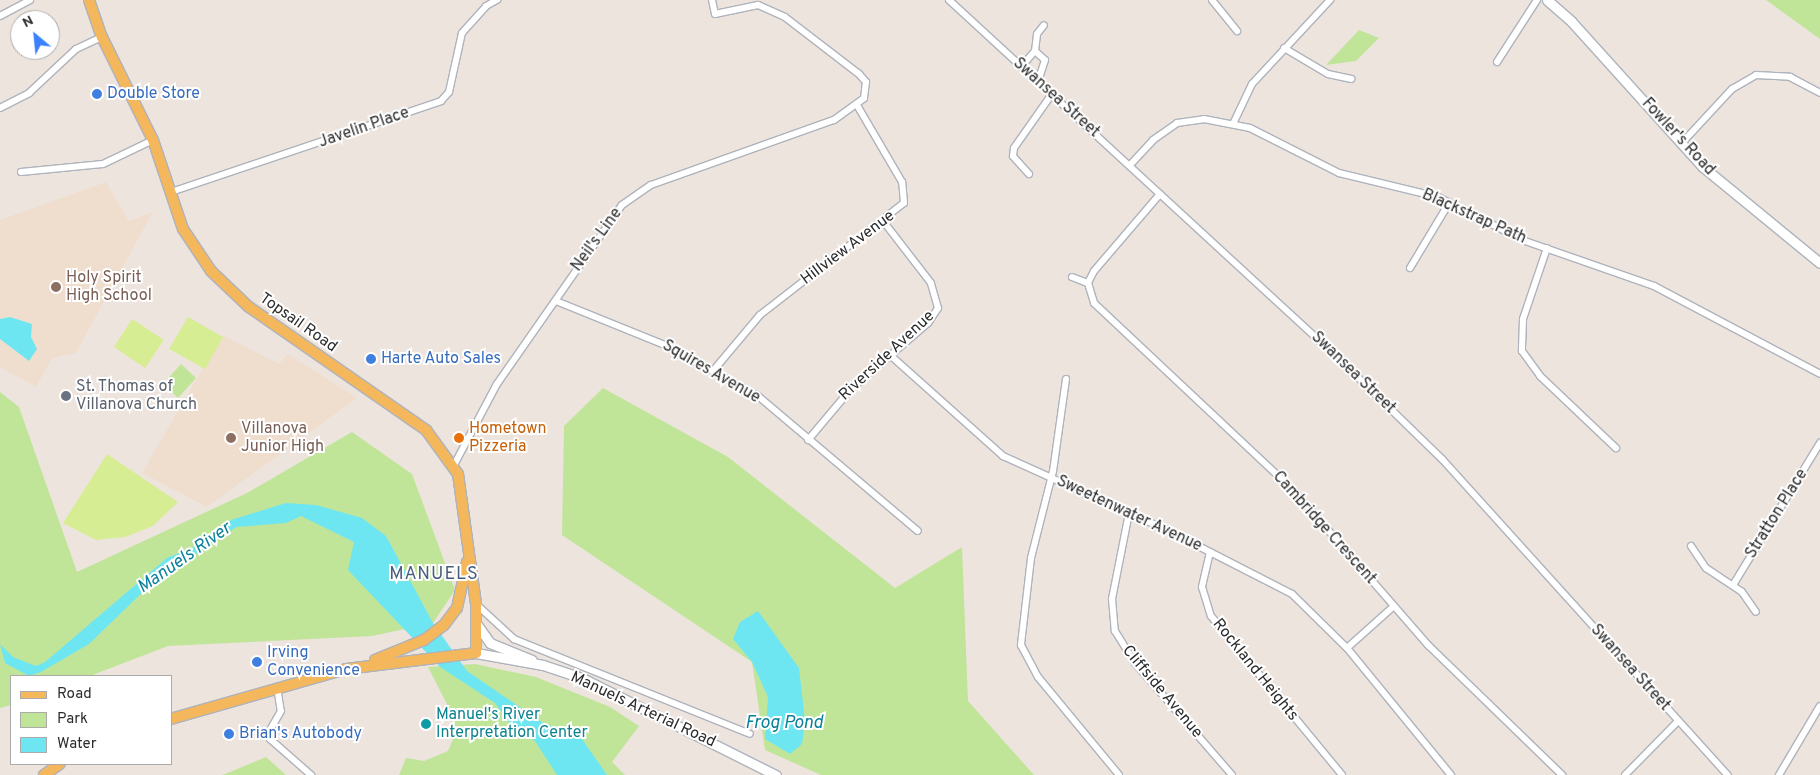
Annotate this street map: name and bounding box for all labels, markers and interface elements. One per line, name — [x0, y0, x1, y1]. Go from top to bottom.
north arrow — [10, 10, 60, 60]
text: N — [20, 12, 37, 32]
street label: Swansea Street — [1009, 54, 1103, 142]
place label: Double Store — [107, 84, 200, 104]
marker: Double Store — [91, 88, 103, 100]
street label: Fowler's Road — [1637, 94, 1719, 180]
street label: Javelin Place — [316, 104, 412, 152]
street label: Blackstrap Path — [1419, 185, 1529, 249]
street label: Neil's Line — [568, 205, 626, 275]
street label: Hillview Avenue — [797, 206, 899, 290]
place label: Holy Spirit High School — [66, 268, 152, 306]
marker: Holy Spirit High School — [50, 281, 62, 293]
street label: Topsail Road — [255, 289, 341, 357]
street label: Riverside Avenue — [835, 307, 939, 405]
street label: Swansea Street — [1307, 328, 1399, 418]
street label: Squires Avenue — [658, 336, 764, 408]
place label: Harte Auto Sales — [381, 349, 502, 369]
marker: Harte Auto Sales — [365, 353, 377, 365]
place label: St. Thomas of Villanova Church — [76, 377, 197, 415]
marker: St. Thomas of Villanova Church — [60, 390, 72, 402]
place label: Villanova Junior High — [241, 419, 324, 457]
place label: Hometown Pizzeria — [469, 419, 546, 457]
marker: Villanova Junior High — [225, 432, 237, 444]
marker: Hometown Pizzeria — [453, 432, 465, 444]
street label: Stratton Place — [1742, 466, 1812, 562]
street label: Cambridge Crescent — [1268, 467, 1380, 589]
street label: Sweetenwater Avenue — [1053, 472, 1205, 556]
water label: Manuels River — [134, 519, 236, 599]
district label: MANUELS — [388, 564, 480, 586]
street label: Rockland Heights — [1208, 615, 1302, 725]
street label: Swansea Street — [1586, 621, 1674, 715]
street label: Cliffside Avenue — [1117, 641, 1207, 743]
place label: Irving Convenience — [267, 643, 360, 681]
marker: Irving Convenience — [251, 656, 263, 668]
street label: Manuels Arterial Road — [567, 668, 719, 752]
legend — [10, 675, 172, 765]
text: Road — [57, 685, 92, 704]
place label: Manuel's River Interpretation Center — [436, 705, 588, 743]
text: Park — [57, 710, 88, 729]
water label: Frog Pond — [745, 713, 823, 735]
marker: Manuel's River Interpretation Center — [420, 718, 432, 730]
place label: Brian's Autobody — [239, 724, 363, 744]
marker: Brian's Autobody — [223, 728, 235, 740]
text: Water — [57, 735, 96, 754]

